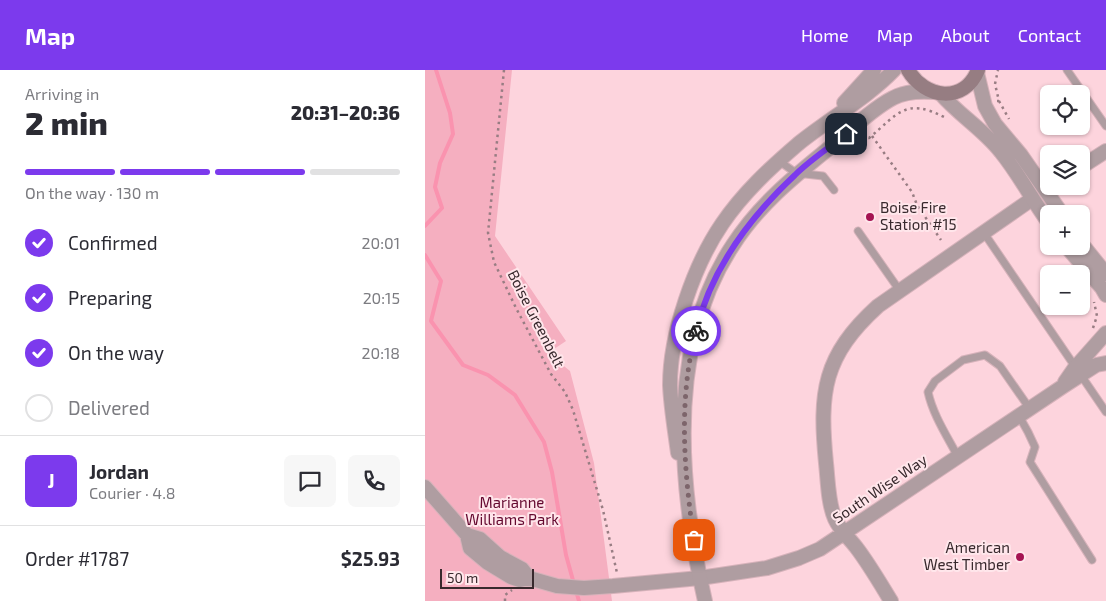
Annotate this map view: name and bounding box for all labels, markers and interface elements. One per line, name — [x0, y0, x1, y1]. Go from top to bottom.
text: Map — [25, 21, 75, 50]
text: Home — [801, 24, 849, 46]
text: Map — [877, 24, 913, 46]
text: About — [941, 24, 990, 46]
text: Contact — [1018, 24, 1081, 46]
text: Arriving in — [25, 84, 99, 103]
map controls — [1040, 85, 1090, 315]
button: locate — [1040, 85, 1090, 135]
text: 20:31–20:36 — [291, 101, 400, 124]
text: 2 min — [25, 103, 108, 141]
pin — [825, 113, 867, 155]
icon: home — [832, 120, 860, 148]
button: layers — [1040, 145, 1090, 195]
text: On the way · 130 m — [25, 183, 159, 202]
place label: Boise Fire Station #15 — [880, 198, 957, 233]
button: + — [1040, 205, 1090, 255]
marker: Boise Fire Station #15 — [864, 211, 876, 223]
icon: check — [25, 229, 53, 257]
text: Confirmed — [68, 231, 158, 254]
text: 20:01 — [362, 233, 400, 252]
button: − — [1040, 265, 1090, 315]
street label: Boise Greenbelt — [505, 267, 569, 371]
icon: check — [25, 284, 53, 312]
text: Preparing — [68, 286, 152, 309]
text: 20:15 — [363, 288, 400, 307]
courier — [671, 306, 721, 356]
icon: bike — [682, 317, 710, 345]
icon: check — [25, 339, 53, 367]
text: On the way — [68, 341, 164, 364]
text: 20:18 — [362, 343, 400, 362]
text: Delivered — [68, 396, 150, 419]
street label: South Wise Way — [829, 450, 930, 526]
button: chat — [284, 455, 336, 507]
button: phone — [348, 455, 400, 507]
text: Jordan — [89, 460, 149, 483]
text: J — [47, 469, 55, 492]
text: Courier · 4.8 — [89, 483, 176, 502]
park label: Marianne Williams Park — [465, 493, 559, 528]
pin — [673, 519, 715, 561]
icon: bag — [680, 526, 708, 554]
place label: American West Timber — [923, 538, 1010, 573]
text: Order #1787 — [25, 547, 129, 570]
text: $25.93 — [341, 547, 400, 570]
marker: American West Timber — [1014, 551, 1026, 563]
scale bar — [440, 566, 534, 589]
text: 50 m — [447, 569, 478, 586]

